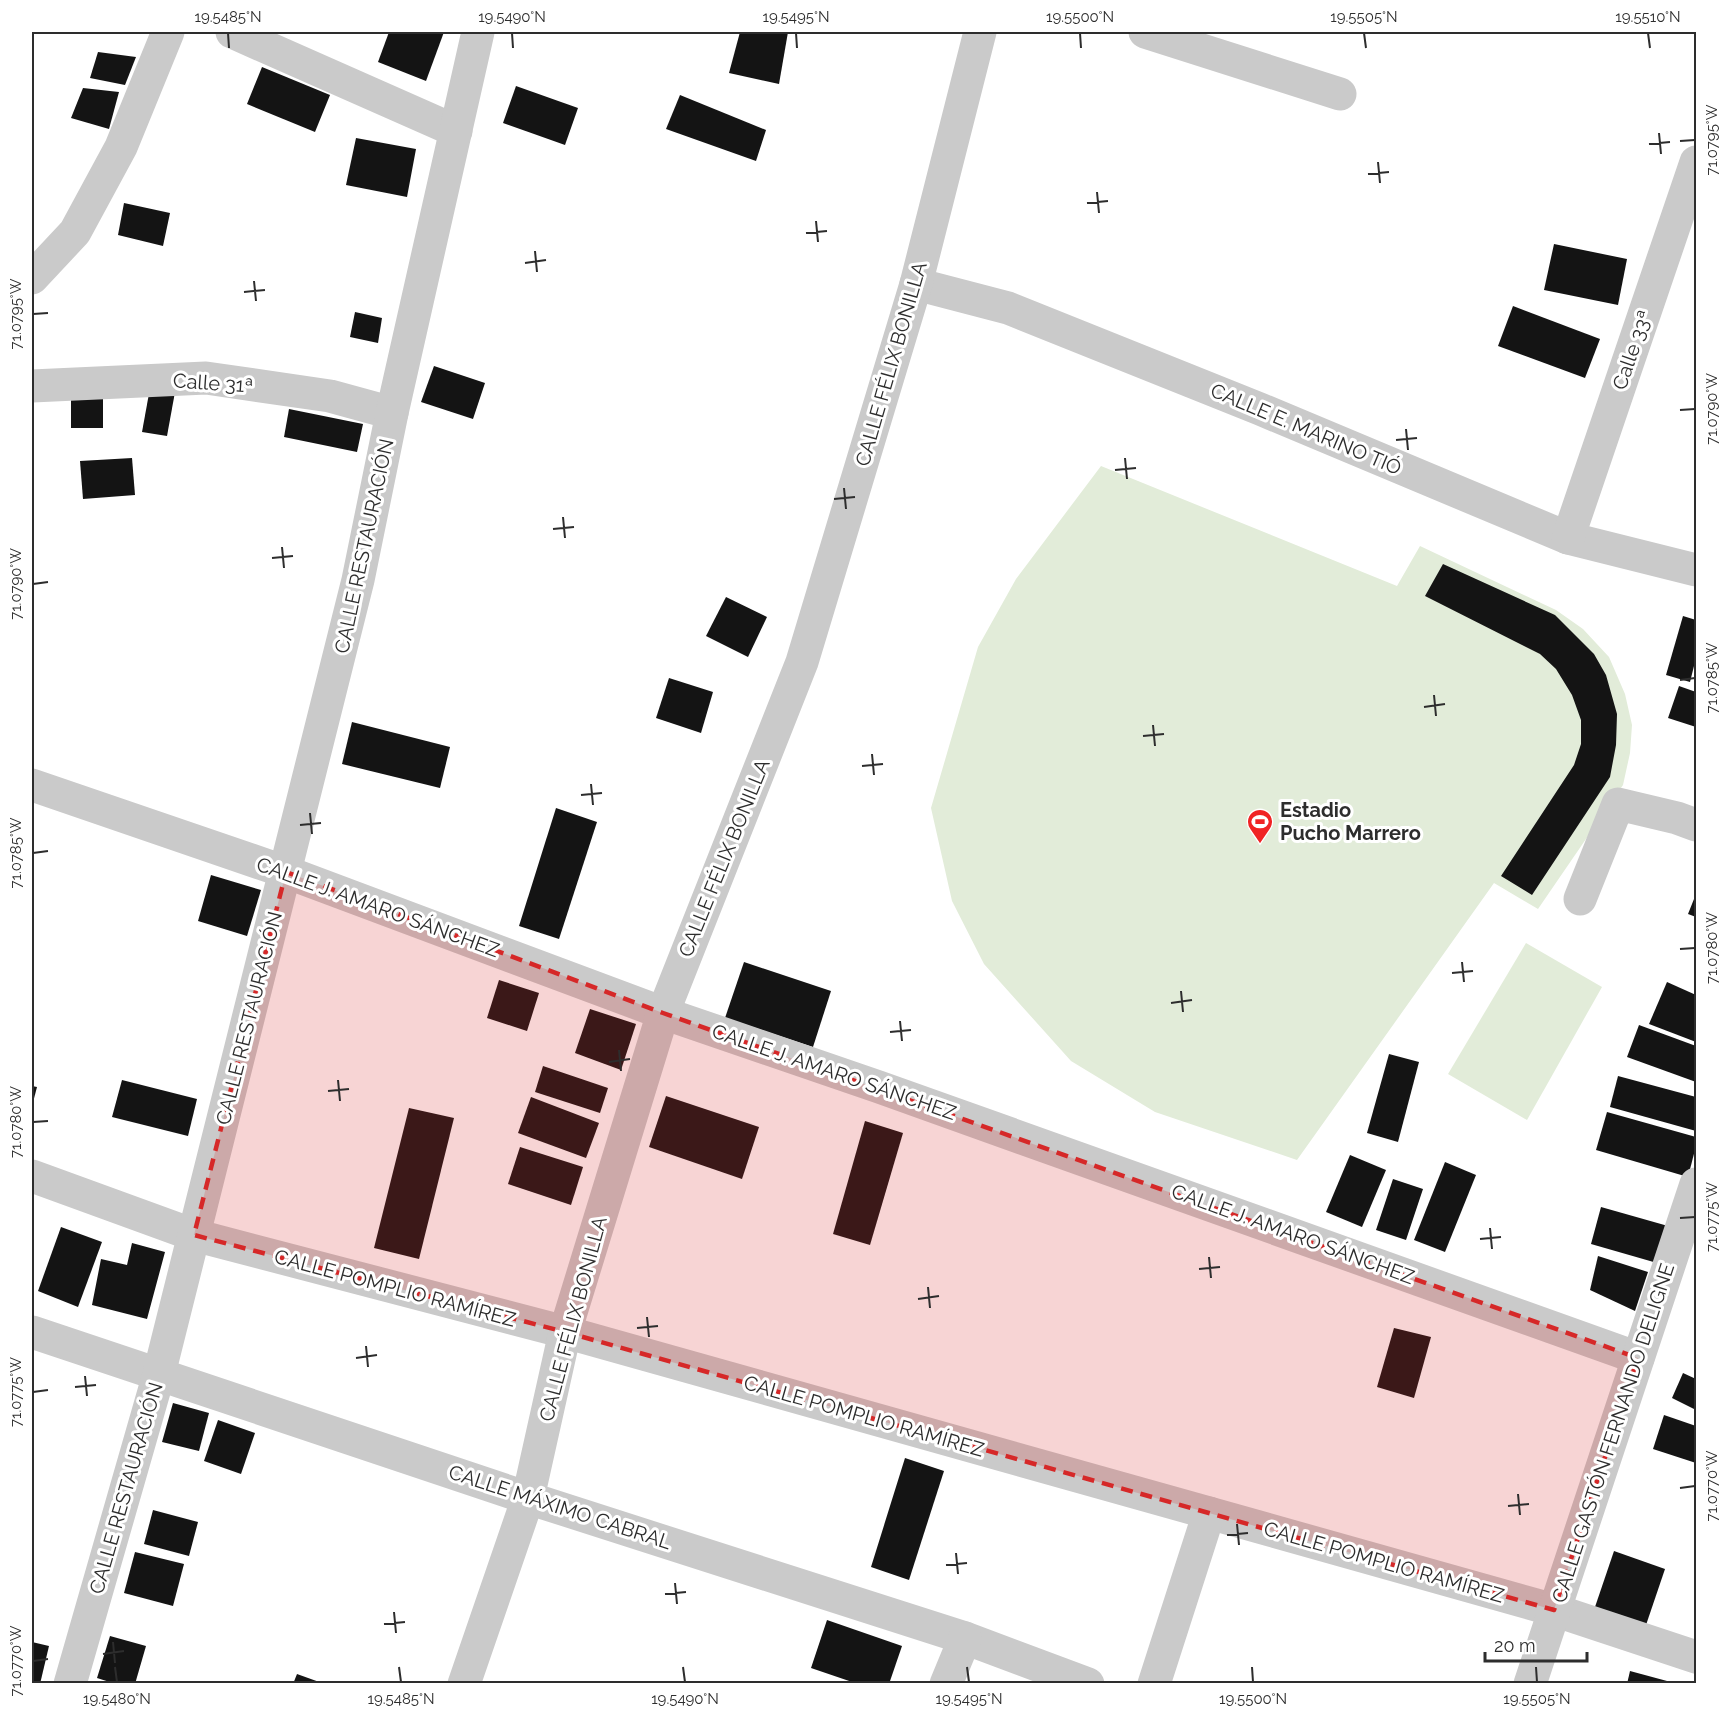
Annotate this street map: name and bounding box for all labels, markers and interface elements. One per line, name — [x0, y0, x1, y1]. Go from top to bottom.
text: 19.5485°N — [194, 8, 262, 26]
text: 19.5490°N — [478, 8, 546, 26]
text: 19.5495°N — [763, 8, 829, 26]
text: 19.5500°N — [1046, 8, 1114, 26]
text: 19.5505°N — [1330, 8, 1398, 26]
text: 19.5510°N — [1615, 8, 1681, 26]
text: 71.0795°W — [1703, 104, 1721, 175]
street label: CALLE FÉLIX BONILLA — [850, 259, 932, 469]
text: 71.0795°W — [7, 278, 25, 349]
street label: Calle 33ª — [1607, 307, 1657, 393]
street label: Calle 31ª — [172, 368, 254, 398]
text: 71.0790°W — [1703, 373, 1721, 445]
street label: CALLE E. MARINO TIÓ — [1207, 378, 1405, 480]
street label: CALLE RESTAURACIÓN — [330, 436, 398, 656]
text: 71.0790°W — [7, 548, 25, 620]
text: 71.0785°W — [1703, 642, 1721, 714]
street label: CALLE FÉLIX BONILLA — [673, 755, 775, 960]
place label: Estadio Pucho Marrero — [1280, 798, 1421, 845]
sports icon: Estadio Pucho Marrero — [1245, 807, 1275, 845]
text: 71.0785°W — [7, 817, 25, 889]
street label: CALLE J. AMARO SÁNCHEZ — [253, 852, 503, 962]
street label: CALLE RESTAURACIÓN — [211, 909, 287, 1127]
text: 71.0780°W — [1703, 912, 1721, 984]
street label: CALLE J. AMARO SÁNCHEZ — [709, 1019, 959, 1125]
text: 71.0780°W — [7, 1086, 25, 1158]
street label: CALLE J. AMARO SÁNCHEZ — [1168, 1179, 1418, 1289]
text: 71.0775°W — [1703, 1182, 1721, 1252]
street label: CALLE FÉLIX BONILLA — [534, 1213, 612, 1424]
street label: CALLE POMPLIO RAMÍREZ — [272, 1244, 518, 1332]
street label: CALLE GASTÓN FERNANDO DELIGNE — [1547, 1260, 1679, 1606]
text: 71.0775°W — [7, 1357, 25, 1427]
street label: CALLE POMPLIO RAMÍREZ — [741, 1370, 987, 1462]
street label: CALLE RESTAURACIÓN — [84, 1379, 168, 1597]
text: 71.0770°W — [1703, 1450, 1721, 1521]
street label: CALLE MÁXIMO CABRAL — [446, 1460, 675, 1554]
street label: CALLE POMPLIO RAMÍREZ — [1261, 1516, 1507, 1608]
text: 71.0770°W — [7, 1625, 25, 1696]
scale bar — [1485, 1625, 1587, 1663]
text: 20 m — [1494, 1635, 1536, 1656]
text: 19.5480°N — [83, 1690, 151, 1708]
text: 19.5485°N — [367, 1690, 435, 1708]
text: 19.5490°N — [651, 1690, 719, 1708]
text: 19.5495°N — [936, 1690, 1002, 1708]
text: 19.5500°N — [1219, 1690, 1287, 1708]
text: 19.5505°N — [1503, 1690, 1571, 1708]

